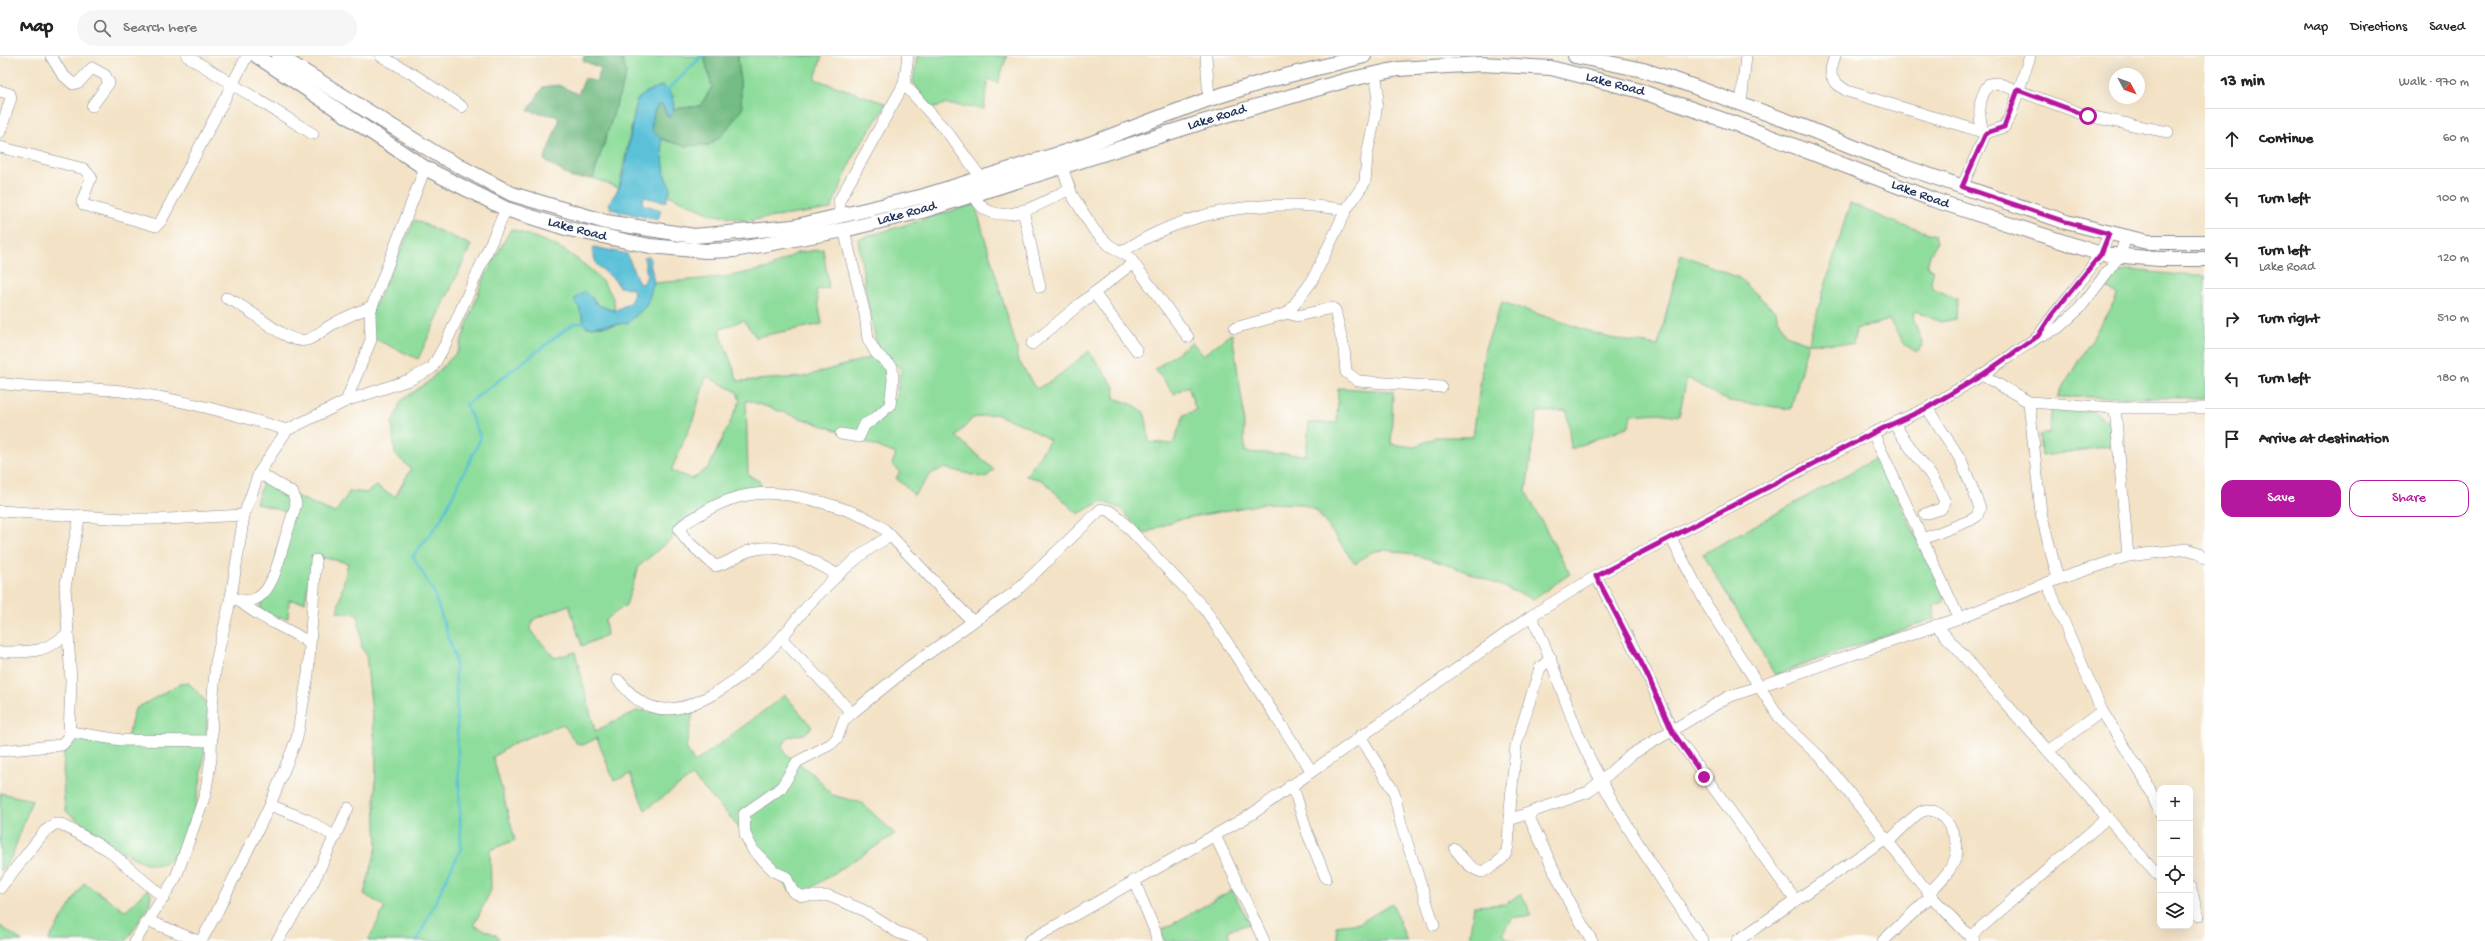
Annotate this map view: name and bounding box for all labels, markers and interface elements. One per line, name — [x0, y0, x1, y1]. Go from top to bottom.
search box — [77, 10, 357, 46]
text: Map — [20, 16, 53, 39]
icon: search — [91, 17, 113, 39]
text: Search here — [123, 19, 197, 37]
text: Map — [2304, 19, 2328, 36]
text: Directions — [2350, 19, 2407, 36]
text: Saved — [2429, 19, 2465, 36]
north arrow — [2109, 68, 2145, 104]
street label: Lake Road — [1584, 69, 1648, 101]
text: 13 min — [2221, 72, 2265, 92]
text: Walk · 970 m — [2399, 75, 2469, 90]
street label: Lake Road — [1186, 101, 1250, 135]
route start — [2079, 107, 2097, 125]
icon: ahead — [2221, 128, 2243, 150]
text: Continue — [2259, 130, 2313, 148]
text: 60 m — [2443, 131, 2469, 146]
street label: Lake Road — [1889, 177, 1953, 214]
icon: left — [2221, 188, 2243, 210]
text: Turn left — [2259, 190, 2310, 208]
text: 100 m — [2437, 191, 2469, 206]
street label: Lake Road — [876, 198, 940, 230]
street label: Lake Road — [546, 214, 610, 246]
text: Turn left — [2259, 242, 2310, 260]
icon: left — [2221, 248, 2243, 270]
text: 120 m — [2438, 251, 2469, 266]
text: Lake Road — [2259, 260, 2315, 275]
icon: right — [2221, 308, 2243, 330]
text: Turn right — [2259, 310, 2319, 328]
text: 510 m — [2437, 311, 2469, 326]
icon: left — [2221, 368, 2243, 390]
text: Turn left — [2259, 370, 2310, 388]
text: 180 m — [2437, 371, 2469, 386]
icon: arrive — [2221, 428, 2243, 450]
text: Arrive at destination — [2259, 430, 2389, 448]
button: Save — [2221, 480, 2341, 517]
button: Share — [2349, 480, 2469, 517]
route end — [1695, 768, 1713, 786]
map controls — [2157, 785, 2193, 929]
button: + — [2157, 785, 2193, 821]
button: − — [2157, 821, 2193, 857]
button: locate — [2157, 857, 2193, 893]
button: layers — [2157, 893, 2193, 929]

